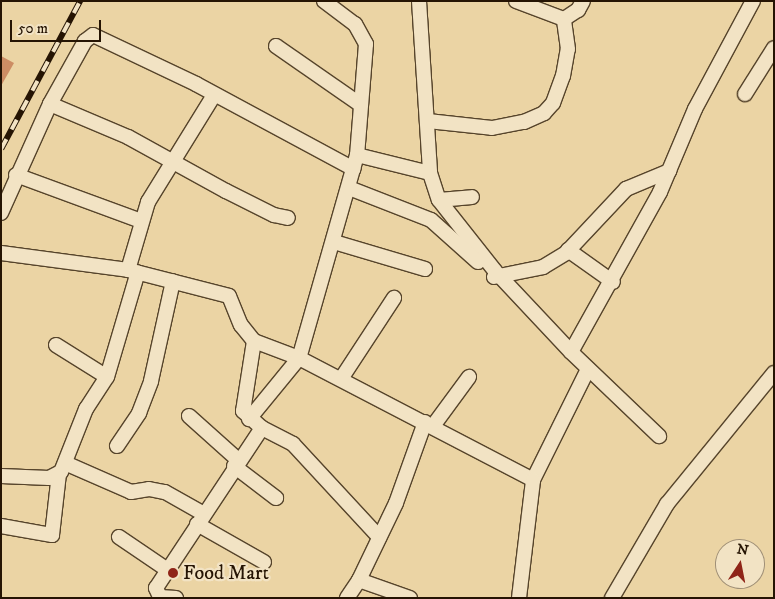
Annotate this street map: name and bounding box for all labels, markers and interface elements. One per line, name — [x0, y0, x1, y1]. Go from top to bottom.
scale bar — [12, 10, 104, 42]
text: 50 m — [18, 19, 48, 38]
north arrow — [715, 539, 765, 589]
text: N — [735, 540, 750, 560]
place label: Food Mart — [183, 561, 269, 585]
marker: Food Mart — [167, 567, 179, 579]

